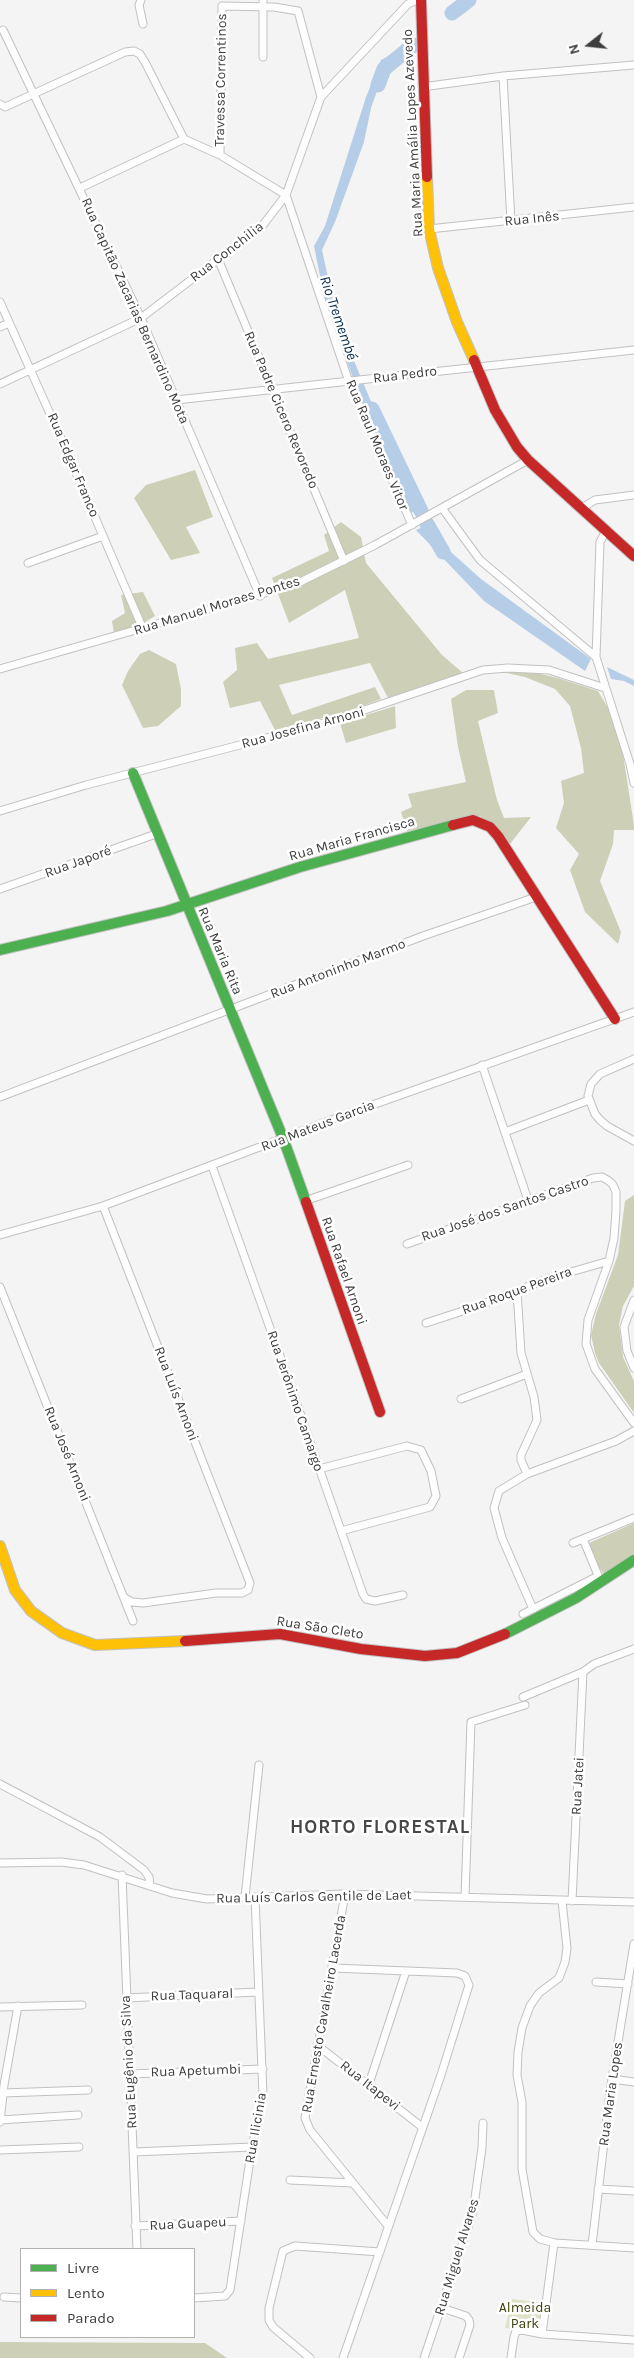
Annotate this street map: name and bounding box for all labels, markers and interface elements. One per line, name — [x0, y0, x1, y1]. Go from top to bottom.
street label: Travessa Correntinos — [211, 13, 231, 147]
north arrow — [564, 20, 614, 70]
street label: Rua Maria Amália Lopes Azevedo — [399, 29, 427, 237]
text: N — [565, 42, 584, 56]
street label: Rua Capitão Zacarias Bernardino Mota — [77, 195, 193, 427]
street label: Rua Inês — [504, 208, 560, 230]
street label: Rua Conchilia — [187, 218, 267, 286]
water label: Rio Tremembé — [315, 274, 361, 362]
street label: Rua Padre Cicero Revoredo — [240, 329, 322, 491]
street label: Rua Pedro — [372, 363, 438, 387]
street label: Rua Raul Moraes Vitor — [342, 377, 412, 513]
street label: Rua Edgar Franco — [43, 410, 103, 520]
street label: Rua Manuel Moraes Pontes — [132, 573, 302, 639]
street label: Rua Josefina Arnoni — [240, 704, 366, 752]
street label: Rua Maria Francisca — [287, 813, 417, 865]
street label: Rua Japoré — [42, 842, 114, 882]
street label: Rua Maria Rita — [194, 905, 246, 997]
street label: Rua Antoninho Marmo — [268, 935, 408, 1003]
street label: Rua Mateus Garcia — [259, 1097, 377, 1155]
street label: Rua José dos Santos Castro — [419, 1172, 591, 1246]
street label: Rua Rafael Arnoni — [318, 1215, 370, 1327]
street label: Rua Roque Pereira — [460, 1263, 574, 1319]
street label: Rua Jerônimo Camargo — [263, 1328, 327, 1474]
street label: Rua Luís Arnoni — [150, 1344, 202, 1444]
street label: Rua José Arnoni — [40, 1404, 94, 1504]
street label: Rua São Cleto — [275, 1613, 365, 1643]
street label: Rua Jatei — [568, 1757, 588, 1815]
district label: HORTO FLORESTAL — [288, 1817, 472, 1839]
street label: Rua Luís Carlos Gentile de Laet — [216, 1887, 412, 1907]
street label: Rua Ernesto Cavalheiro Lacerda — [298, 1914, 350, 2114]
street label: Rua Taquaral — [150, 1985, 234, 2005]
street label: Rua Eugênio da Silva — [117, 1995, 141, 2129]
street label: Rua Maria Lopes — [595, 2041, 627, 2147]
street label: Rua Itapevi — [337, 2057, 403, 2115]
street label: Rua Apetumbi — [150, 2061, 242, 2081]
street label: Rua Ilicinia — [241, 2091, 271, 2165]
street label: Rua Miguel Alvares — [431, 2197, 483, 2317]
street label: Rua Guapeu — [149, 2214, 227, 2234]
legend — [20, 2248, 195, 2338]
text: Livre — [67, 2259, 99, 2277]
text: Lento — [67, 2284, 105, 2302]
park label: Almeida Park — [499, 2300, 551, 2332]
text: Parado — [67, 2309, 114, 2327]

